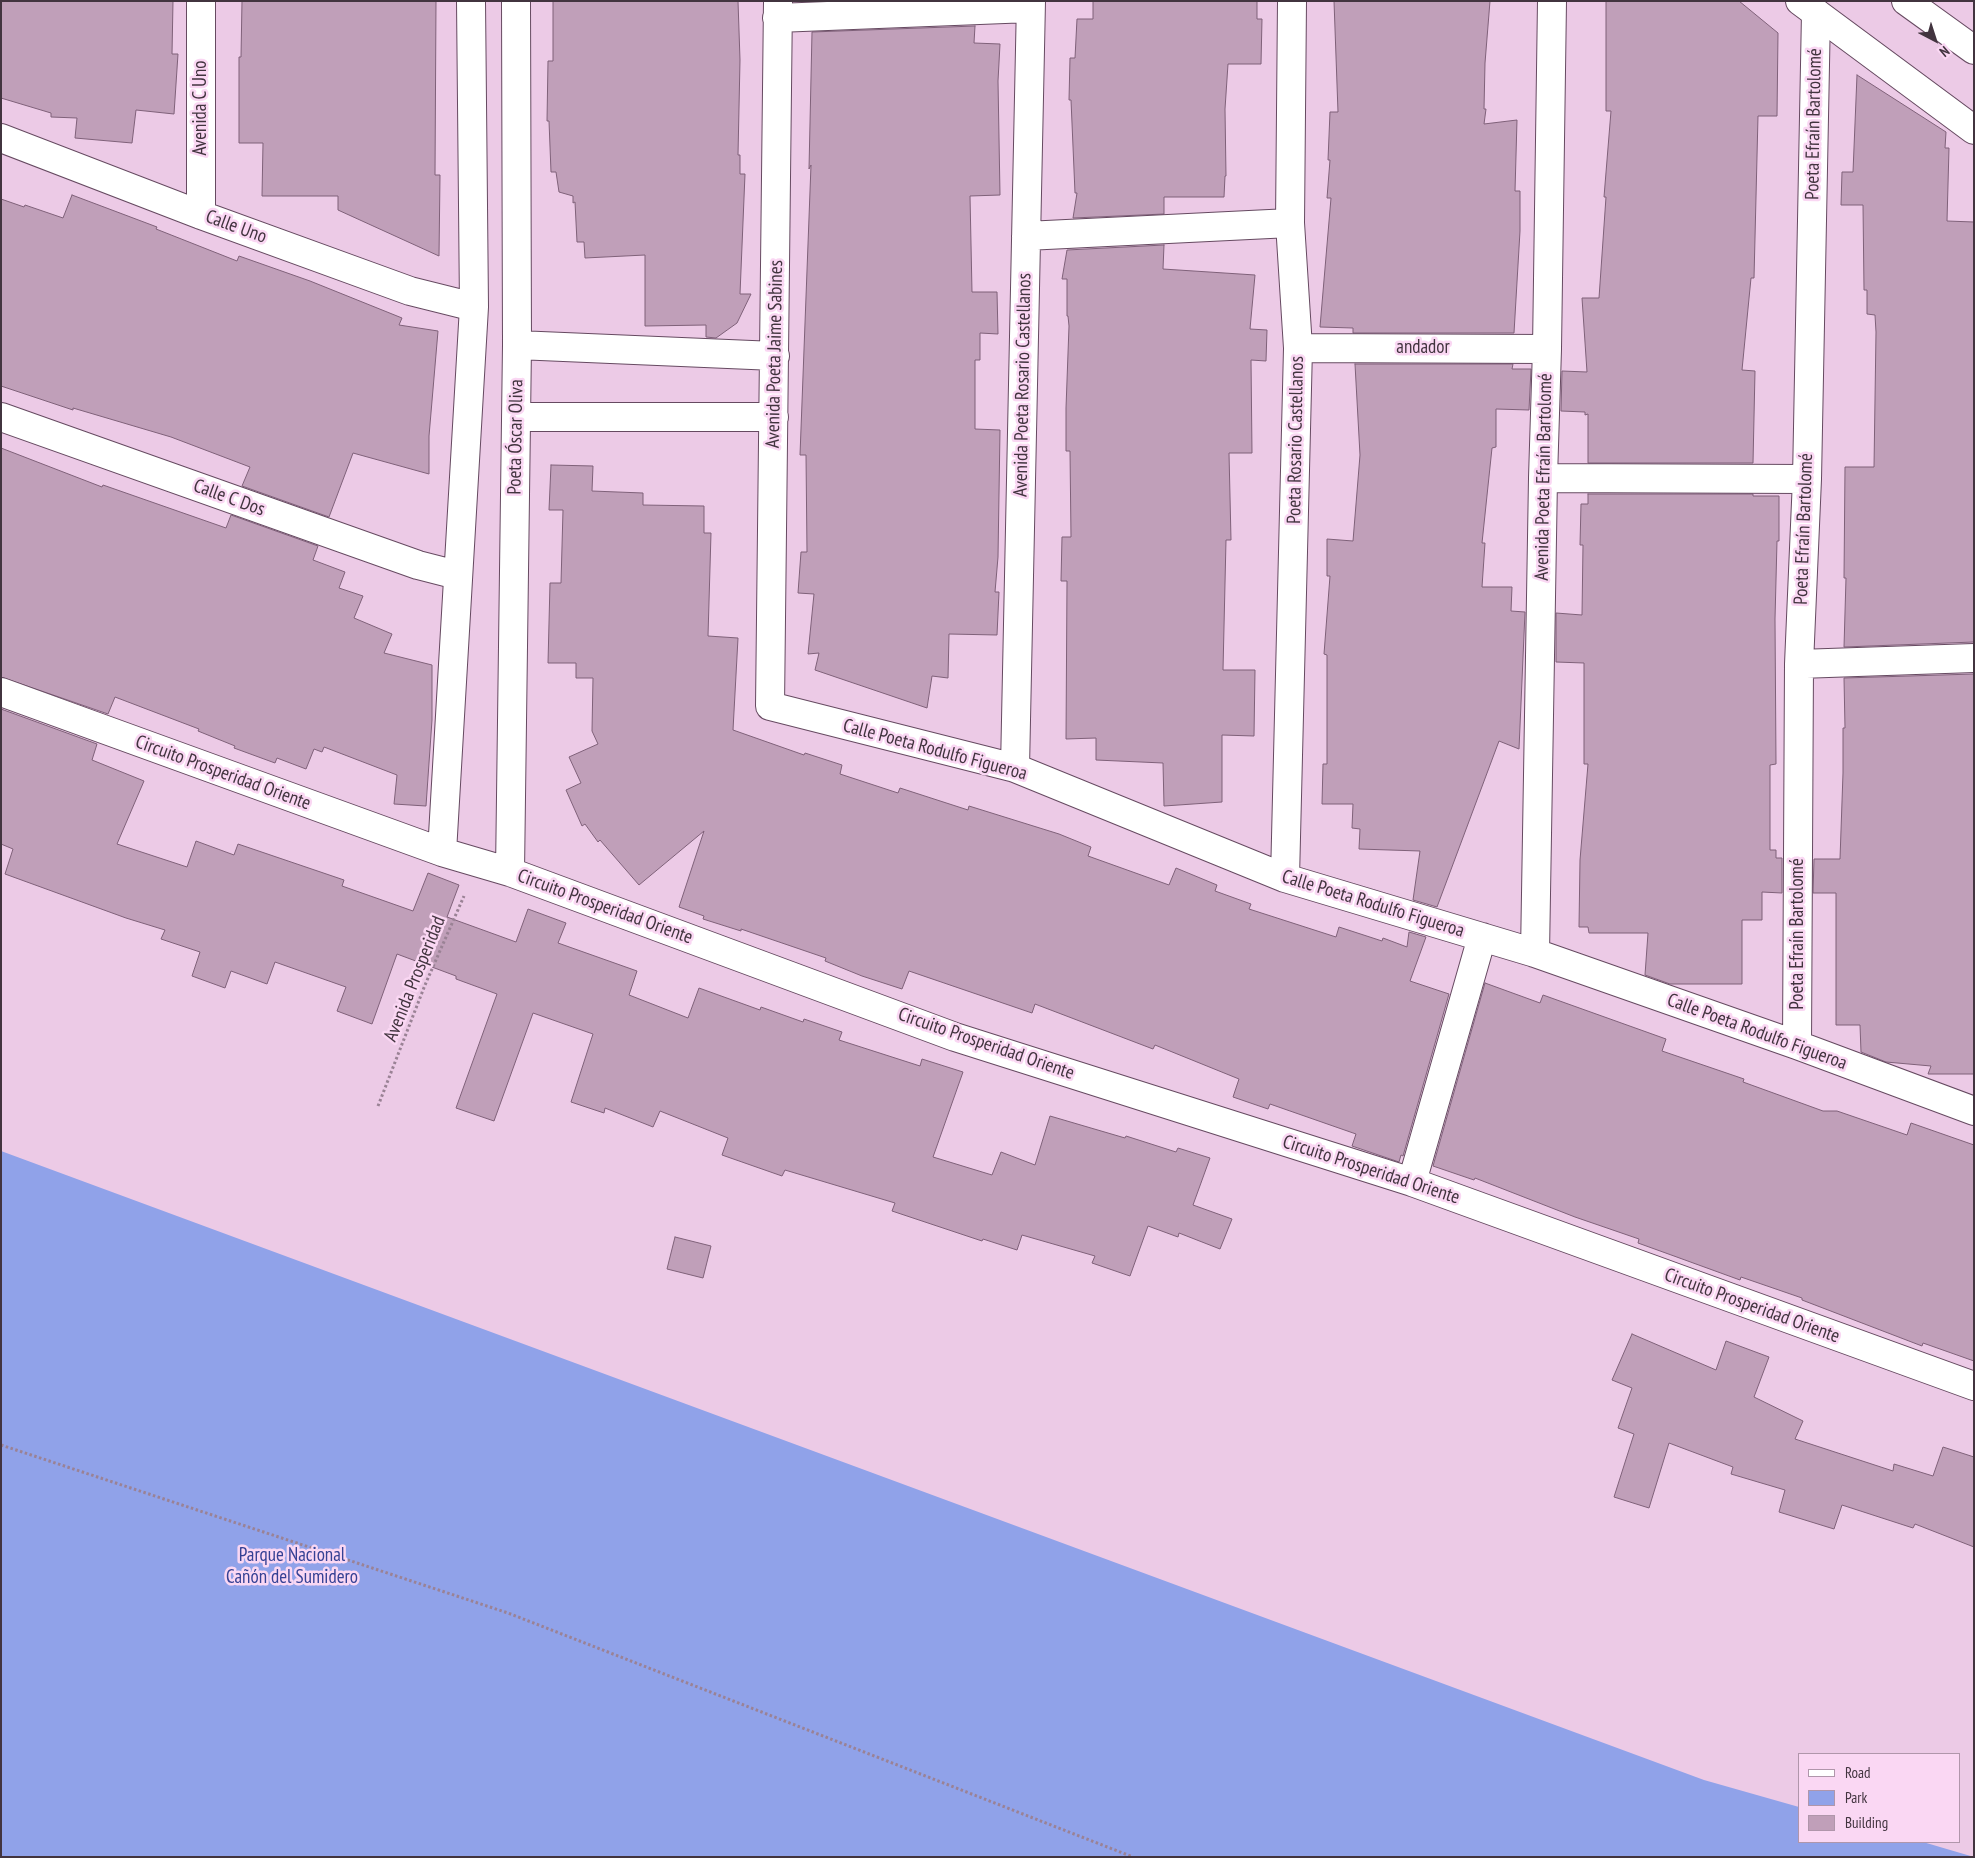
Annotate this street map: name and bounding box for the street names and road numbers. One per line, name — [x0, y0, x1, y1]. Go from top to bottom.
street label: Poeta Efraín Bartolomé — [1801, 48, 1827, 200]
street label: Avenida C Uno — [190, 60, 212, 156]
street label: Calle Uno — [202, 205, 270, 249]
street label: Avenida Poeta Jaime Sabines — [762, 260, 788, 448]
street label: Avenida Poeta Rosario Castellanos — [1010, 273, 1036, 497]
street label: andador — [1396, 337, 1450, 359]
street label: Poeta Rosario Castellanos — [1283, 356, 1309, 524]
street label: Avenida Poeta Efraín Bartolomé — [1531, 373, 1557, 581]
street label: Poeta Óscar Oliva — [504, 379, 528, 495]
street label: Poeta Efraín Bartolomé — [1790, 453, 1818, 605]
street label: Calle C Dos — [190, 475, 268, 521]
street label: Calle Poeta Rodulfo Figueroa — [841, 714, 1029, 786]
street label: Circuito Prosperidad Oriente — [132, 731, 314, 815]
street label: Poeta Efraín Bartolomé — [1787, 858, 1809, 1010]
street label: Circuito Prosperidad Oriente — [514, 865, 696, 949]
street label: Calle Poeta Rodulfo Figueroa — [1279, 865, 1467, 943]
street label: Avenida Prosperidad — [379, 913, 451, 1045]
street label: Calle Poeta Rodulfo Figueroa — [1664, 989, 1850, 1075]
street label: Circuito Prosperidad Oriente — [895, 1003, 1077, 1085]
street label: Circuito Prosperidad Oriente — [1280, 1131, 1462, 1209]
street label: Circuito Prosperidad Oriente — [1661, 1264, 1843, 1348]

